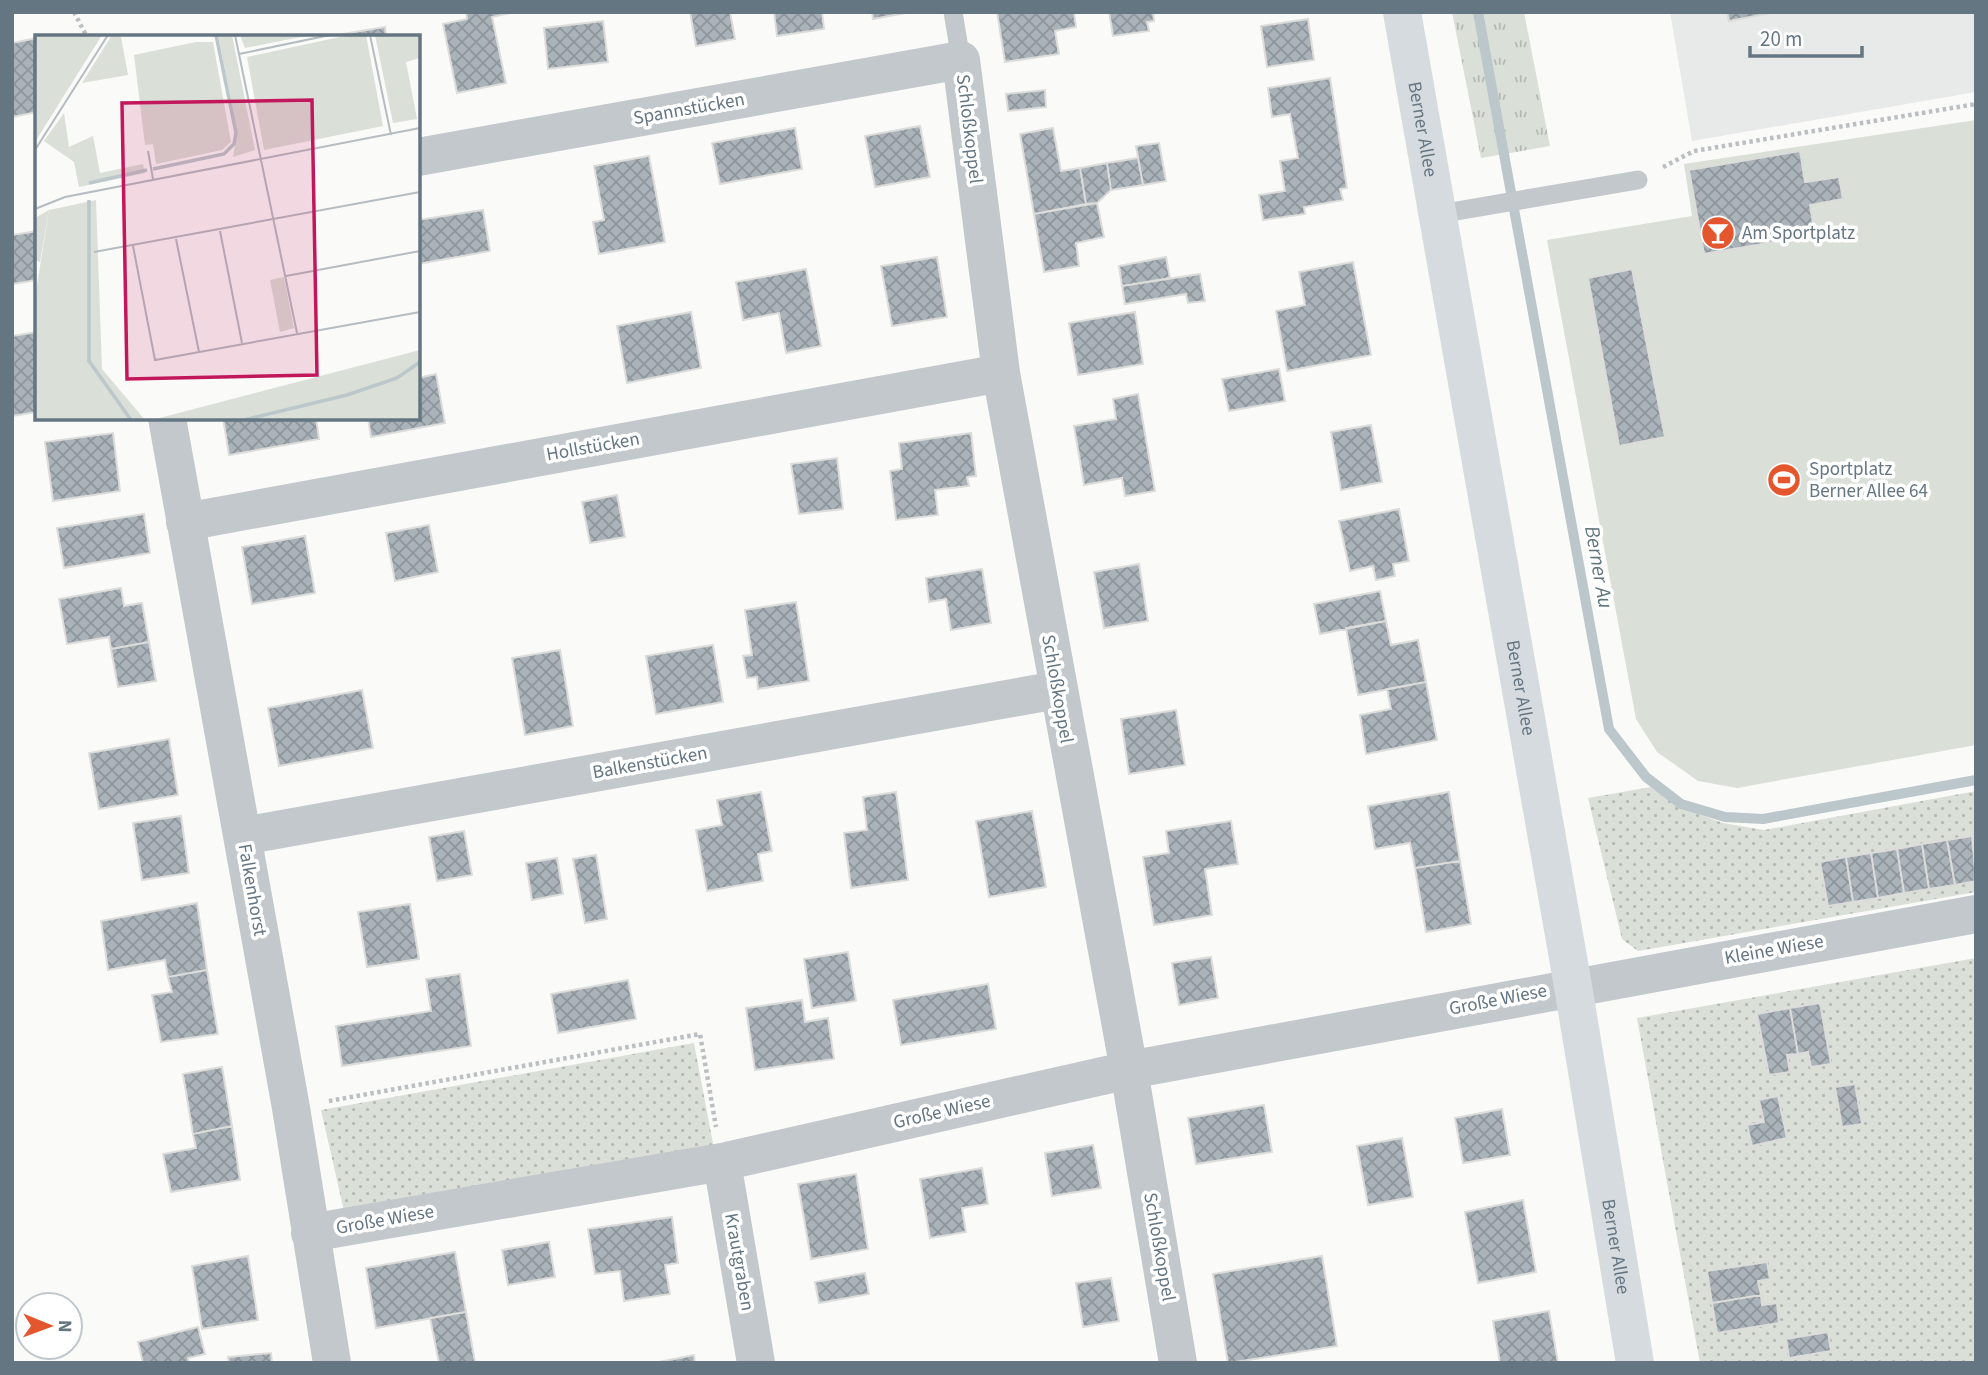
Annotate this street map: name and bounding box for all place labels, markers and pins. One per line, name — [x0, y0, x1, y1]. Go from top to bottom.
bar icon: Am Sportplatz — [1699, 214, 1737, 252]
place label: Am Sportplatz — [1742, 220, 1855, 247]
place label: Sportplatz Berner Allee 64 — [1809, 456, 1928, 505]
sports icon: Sportplatz Berner Allee 64 — [1765, 461, 1803, 499]

